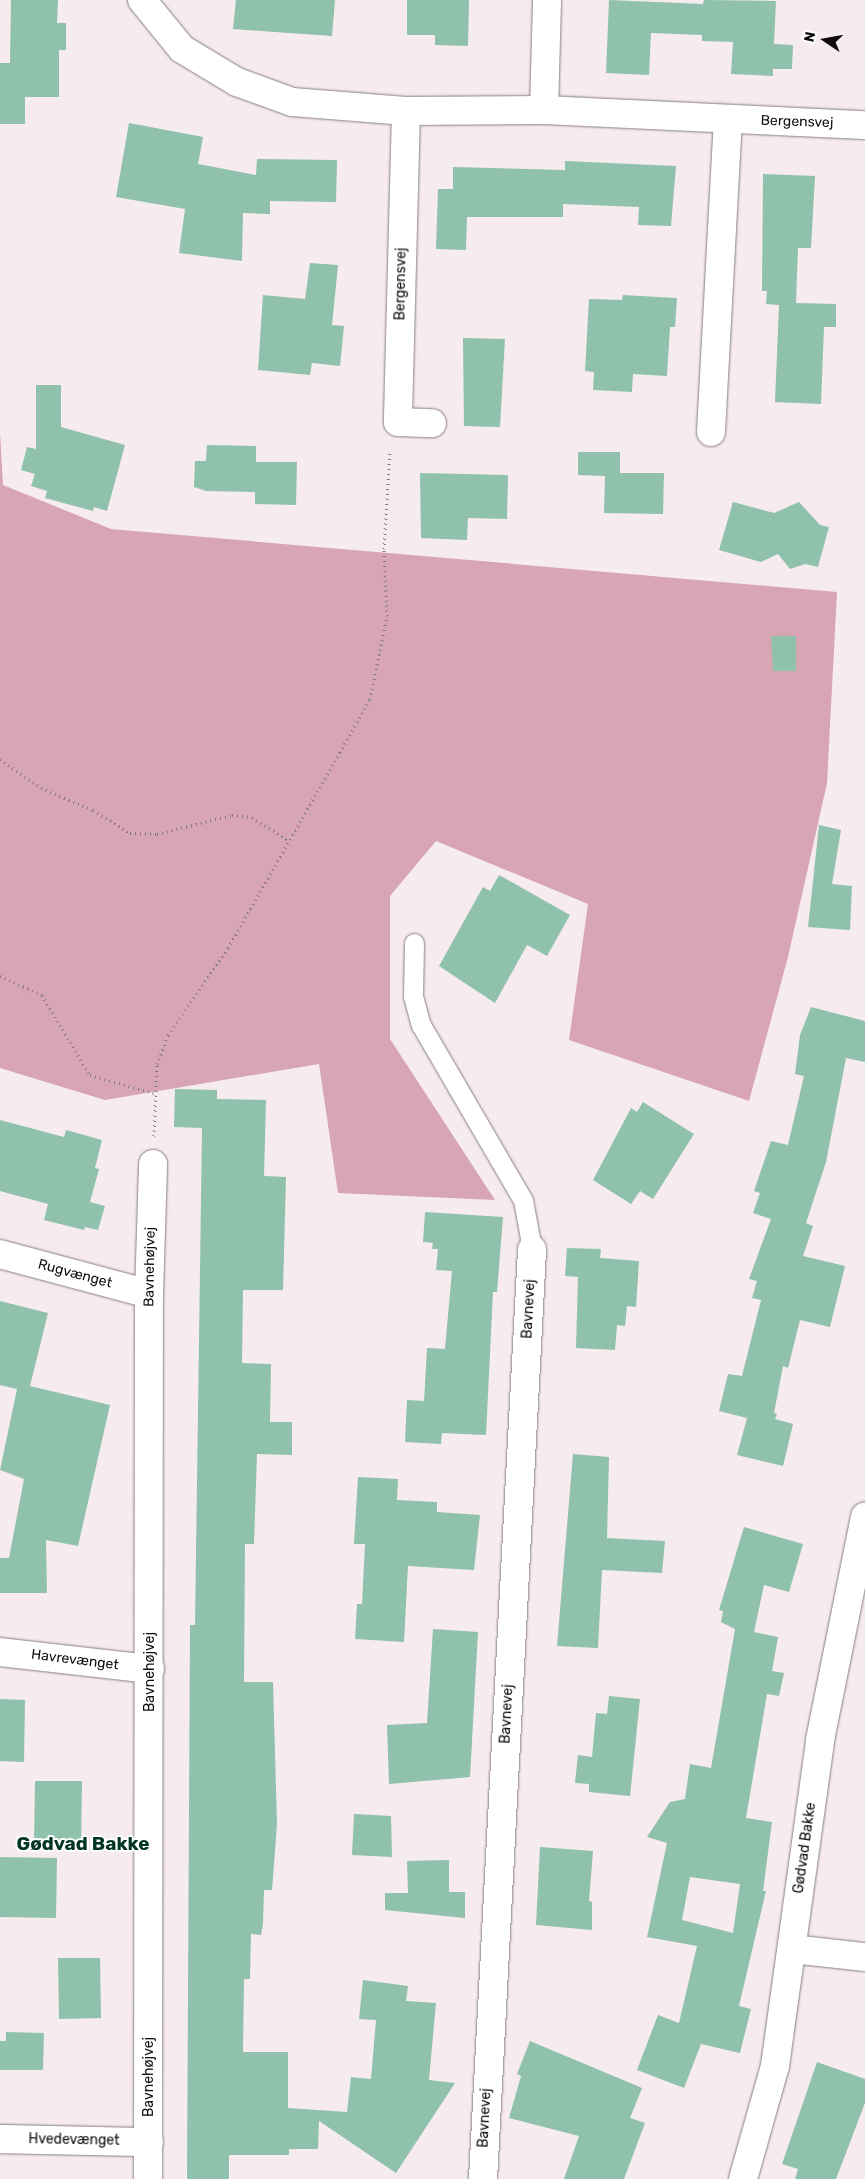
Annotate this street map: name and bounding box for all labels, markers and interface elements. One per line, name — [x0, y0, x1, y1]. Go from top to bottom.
north arrow — [800, 15, 850, 65]
text: N — [800, 30, 819, 43]
street label: Bergensvej — [760, 112, 834, 132]
street label: Bergensvej — [392, 247, 410, 321]
street label: Bavnehøjvej — [141, 1227, 159, 1307]
street label: Rugvænget — [36, 1256, 114, 1292]
street label: Bavnevej — [519, 1279, 539, 1339]
street label: Bavnehøjvej — [142, 1632, 158, 1712]
street label: Havrevænget — [30, 1646, 120, 1674]
street label: Bavnevej — [497, 1684, 517, 1744]
street label: Gødvad Bakke — [790, 1801, 820, 1895]
district label: Gødvad Bakke — [16, 1833, 150, 1855]
street label: Bavnehøjvej — [141, 2037, 157, 2117]
street label: Bavnevej — [475, 2088, 495, 2148]
street label: Hvedevænget — [28, 2131, 120, 2149]

